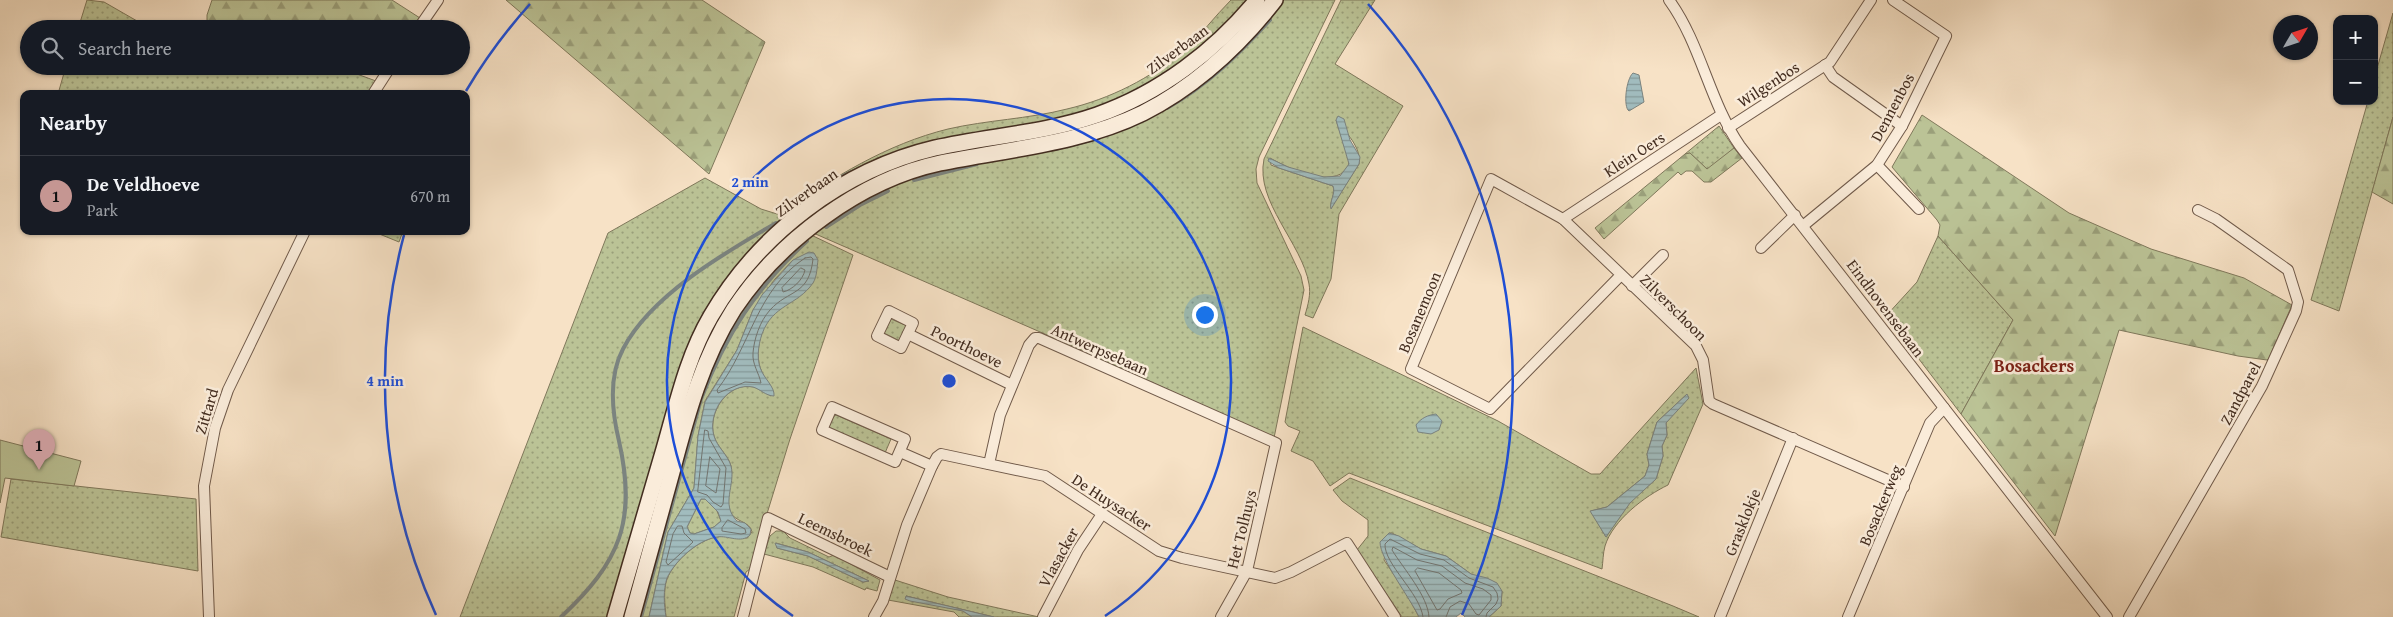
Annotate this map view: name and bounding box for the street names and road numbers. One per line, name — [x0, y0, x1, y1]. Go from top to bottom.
street label: Zilverbaan — [1141, 18, 1213, 80]
street label: Wilgenbos — [1732, 55, 1804, 113]
street label: Dennenbos — [1864, 68, 1920, 146]
street label: Klein Oers — [1599, 125, 1669, 183]
street label: Zilverbaan — [770, 162, 842, 222]
street label: Eindhovensebaan — [1841, 254, 1931, 362]
street label: Bosanemoon — [1391, 268, 1447, 356]
street label: Zilverschoon — [1635, 268, 1713, 346]
street label: Antwerpsebaan — [1047, 317, 1153, 381]
street label: Poorthoeve — [927, 318, 1007, 374]
street label: Zandparel — [2213, 357, 2267, 429]
street label: Zittard — [188, 385, 224, 437]
street label: Bosackerweg — [1852, 461, 1908, 549]
street label: De Huysacker — [1067, 467, 1157, 537]
street label: Grasklokje — [1718, 485, 1766, 559]
street label: Het Tolhuys — [1220, 487, 1262, 571]
street label: Leemsbroek — [794, 506, 878, 563]
street label: Vlasacker — [1032, 522, 1084, 591]

